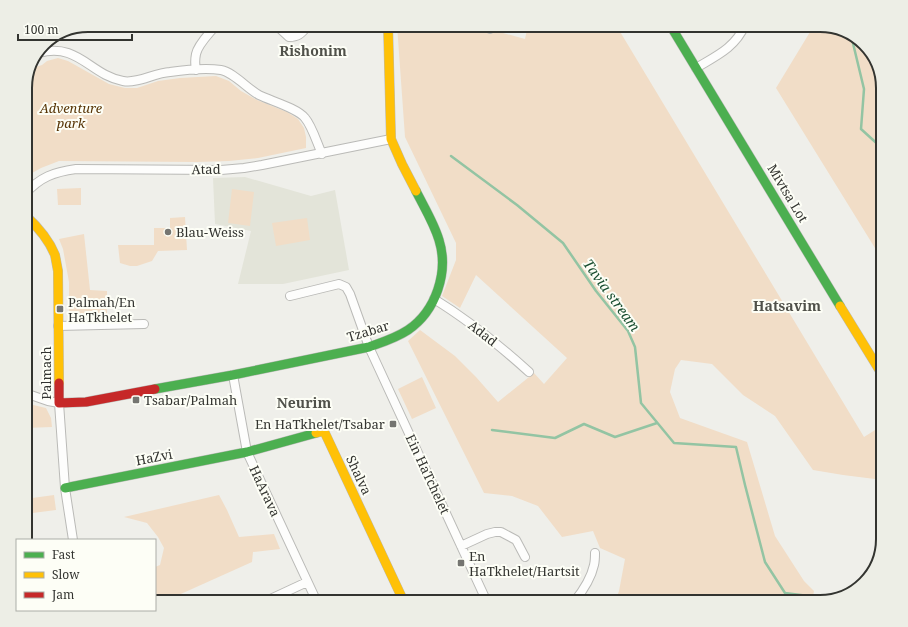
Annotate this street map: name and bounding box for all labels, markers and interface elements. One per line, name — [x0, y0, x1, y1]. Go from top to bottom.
scale bar — [18, 16, 132, 42]
text: 100 m — [24, 21, 59, 38]
district label: Rishonim — [279, 41, 347, 60]
park label: Adventure park — [39, 99, 103, 132]
street label: Atad — [191, 160, 221, 178]
street label: Mivtsa Lot — [763, 160, 813, 226]
place label: Blau-Weiss — [176, 223, 244, 241]
marker: Blau-Weiss — [163, 227, 173, 237]
water label: Tavia stream — [579, 255, 645, 335]
place label: Palmah/En HaTkhelet — [68, 293, 136, 326]
district label: Hatsavim — [753, 296, 821, 315]
marker: Palmah/En HaTkhelet — [55, 304, 65, 314]
street label: Tzabar — [345, 316, 391, 346]
street label: Adad — [465, 316, 501, 350]
street label: Palmach — [37, 346, 55, 400]
place label: Tsabar/Palmah — [144, 391, 237, 409]
district label: Neurim — [277, 393, 331, 412]
marker: Tsabar/Palmah — [131, 395, 141, 405]
place label: En HaTkhelet/Tsabar — [255, 415, 385, 433]
marker: En HaTkhelet/Tsabar — [388, 419, 398, 429]
street label: Ein HaTchelet — [402, 431, 455, 517]
street label: HaZvi — [134, 445, 174, 469]
street label: Shalva — [342, 452, 376, 498]
street label: HaArava — [245, 462, 285, 520]
legend — [16, 539, 156, 611]
text: Fast — [52, 546, 75, 563]
place label: En HaTkhelet/Hartsit — [469, 547, 580, 580]
marker: En HaTkhelet/Hartsit — [456, 558, 466, 568]
text: Slow — [52, 566, 80, 583]
text: Jam — [51, 586, 74, 603]

